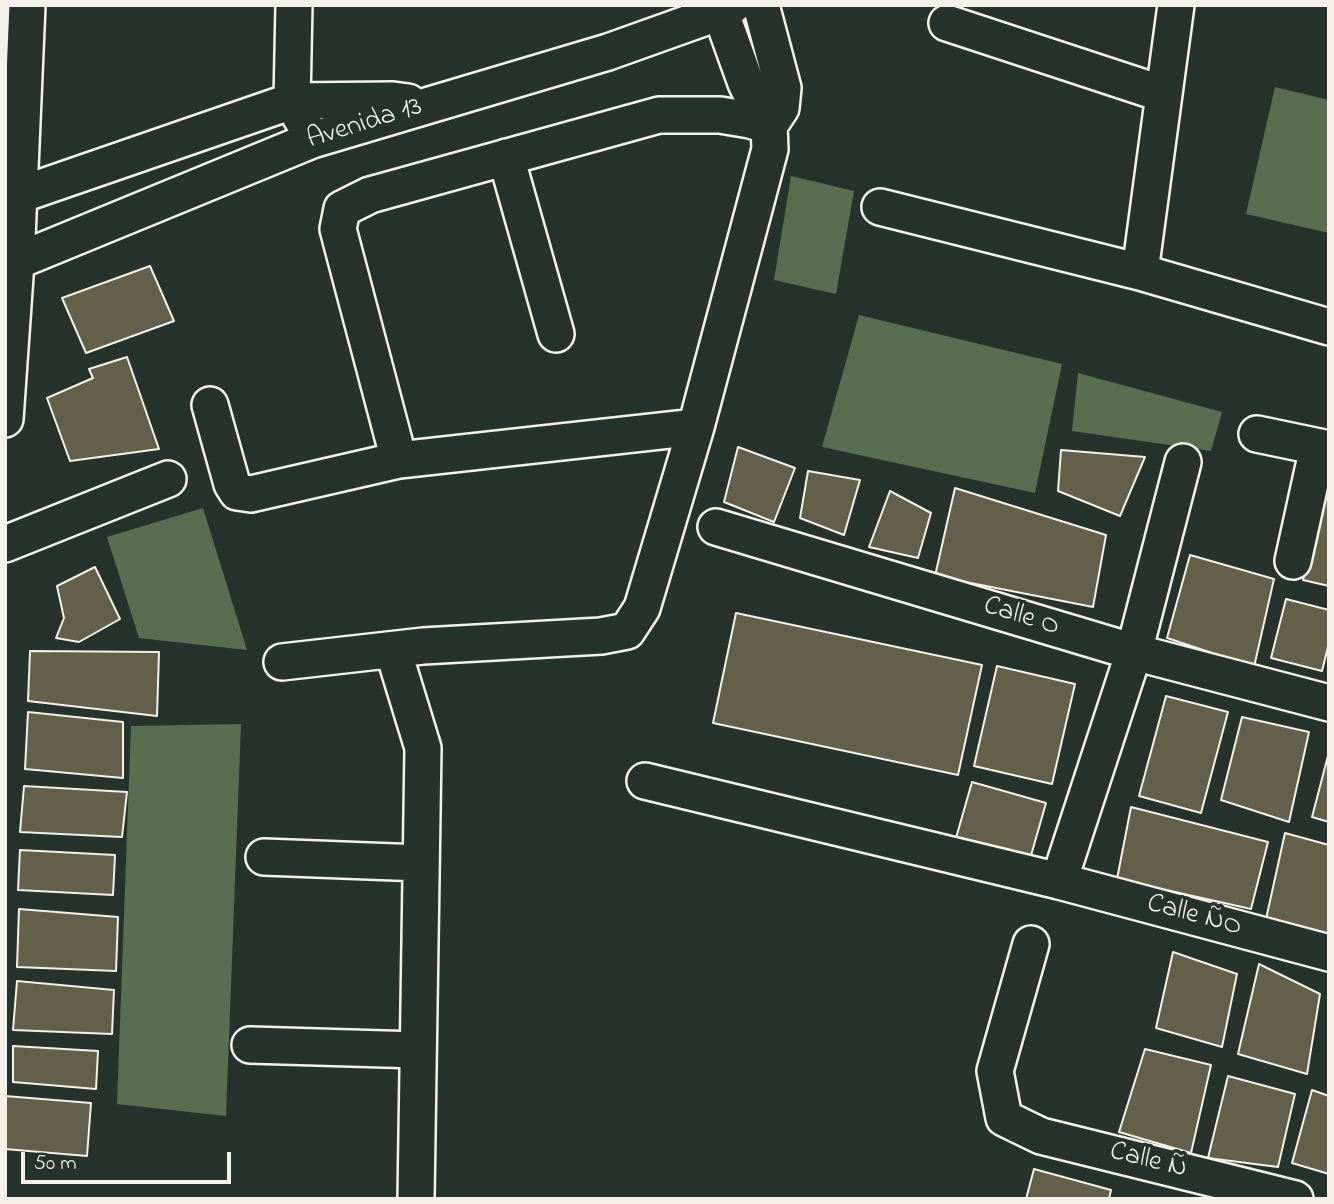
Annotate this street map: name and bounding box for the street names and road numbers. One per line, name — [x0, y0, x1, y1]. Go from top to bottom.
street label: Avenida 13 — [303, 92, 427, 158]
street label: Calle O — [979, 591, 1063, 645]
street label: Calle ÑO — [1143, 888, 1245, 946]
street label: Calle Ñ — [1106, 1136, 1190, 1188]

